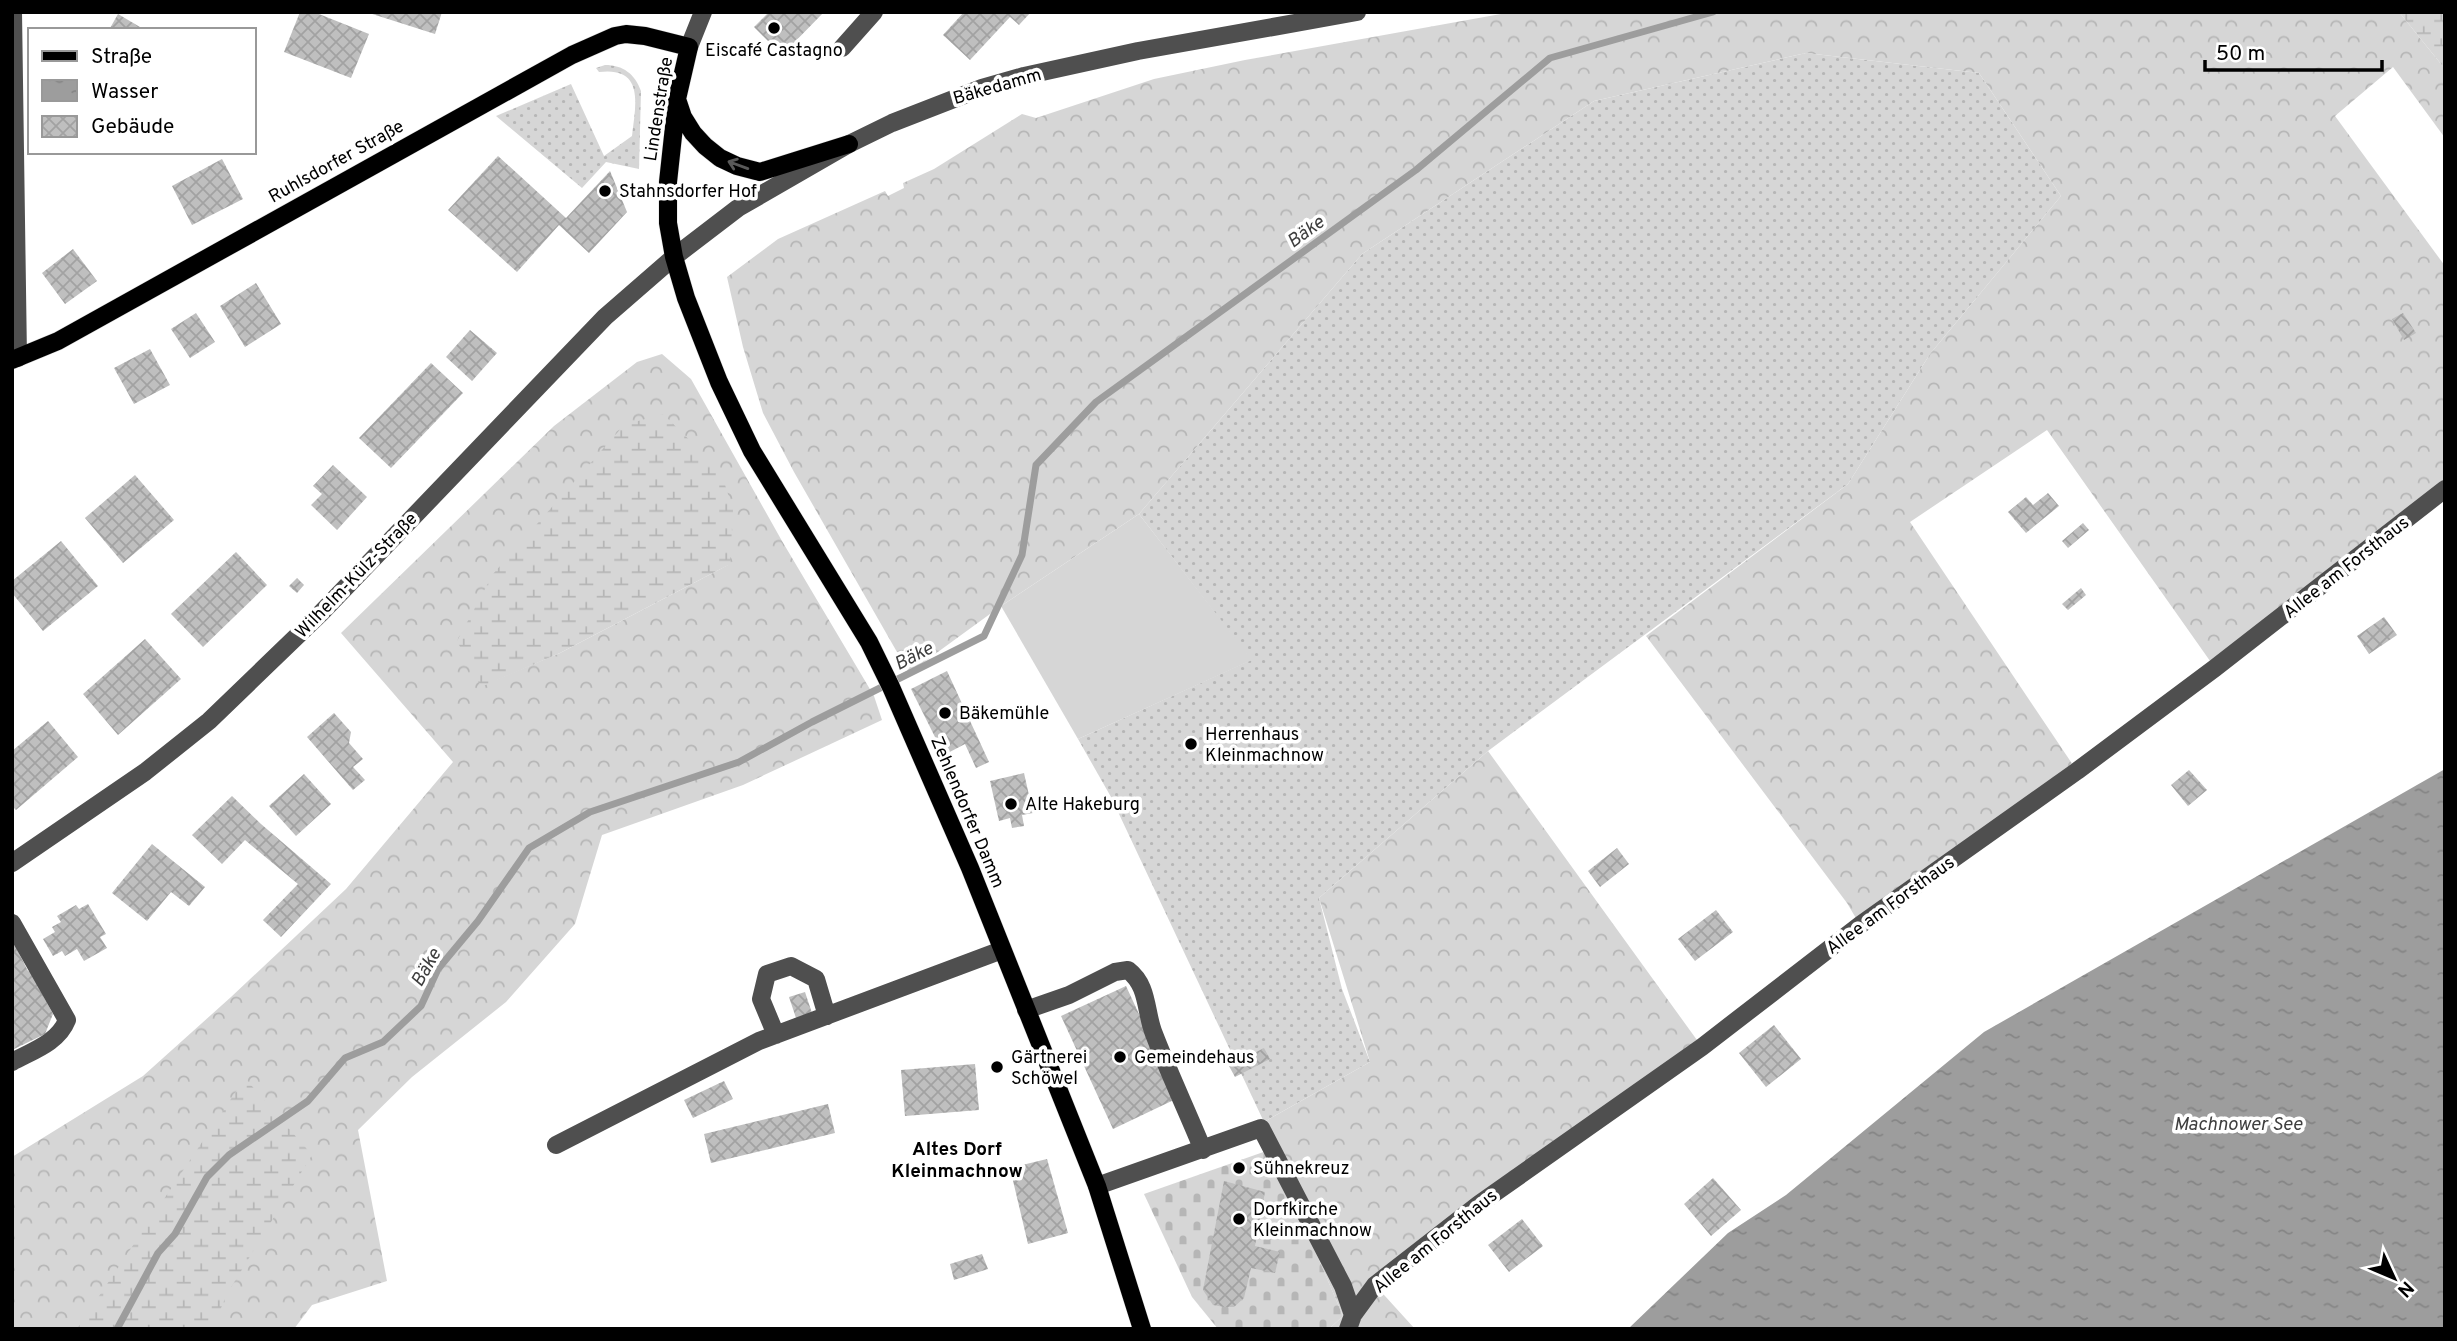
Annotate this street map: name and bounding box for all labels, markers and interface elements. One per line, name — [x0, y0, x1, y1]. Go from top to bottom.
marker: Eiscafé Castagno — [766, 20, 782, 36]
legend — [28, 28, 256, 154]
scale bar — [2205, 28, 2382, 72]
place label: Eiscafé Castagno — [705, 40, 843, 63]
text: 50 m — [2216, 41, 2265, 68]
text: Straße — [91, 44, 152, 71]
street label: Lindenstraße — [640, 55, 679, 163]
street label: Bäkedamm — [951, 64, 1044, 111]
text: Wasser — [91, 79, 158, 106]
text: Gebäude — [91, 114, 174, 141]
street label: Ruhlsdorfer Straße — [265, 116, 408, 209]
one-way arrow — [727, 158, 749, 170]
place label: Stahnsdorfer Hof — [619, 181, 757, 204]
marker: Stahnsdorfer Hof — [597, 183, 613, 199]
water label: Bäke — [1283, 211, 1330, 254]
street label: Wilhelm-Külz-Straße — [291, 508, 423, 644]
street label: Allee am Forsthaus — [2279, 512, 2414, 624]
water label: Bäke — [890, 637, 938, 677]
place label: Bäkemühle — [959, 703, 1049, 726]
marker: Bäkemühle — [937, 705, 953, 721]
place label: Herrenhaus Kleinmachnow — [1205, 724, 1324, 768]
street label: Zehlendorfer Damm — [924, 733, 1009, 892]
marker: Herrenhaus Kleinmachnow — [1183, 736, 1199, 752]
place label: Alte Hakeburg — [1025, 794, 1140, 817]
marker: Alte Hakeburg — [1003, 796, 1019, 812]
street label: Allee am Forsthaus — [1822, 852, 1960, 961]
water label: Bäke — [406, 944, 447, 992]
place label: Gärtnerei Schöwel — [1011, 1047, 1087, 1091]
place label: Gemeindehaus — [1134, 1047, 1255, 1070]
marker: Gemeindehaus — [1112, 1049, 1128, 1065]
marker: Gärtnerei Schöwel — [989, 1059, 1005, 1075]
water label: Machnower See — [2174, 1113, 2302, 1137]
district label: Altes Dorf Kleinmachnow — [891, 1138, 1023, 1184]
place label: Sühnekreuz — [1253, 1158, 1350, 1181]
marker: Sühnekreuz — [1231, 1160, 1247, 1176]
street label: Allee am Forsthaus — [1369, 1185, 1503, 1299]
place label: Dorfkirche Kleinmachnow — [1253, 1199, 1372, 1243]
marker: Dorfkirche Kleinmachnow — [1231, 1211, 1247, 1227]
north arrow — [2359, 1243, 2429, 1313]
text: N — [2391, 1275, 2418, 1302]

